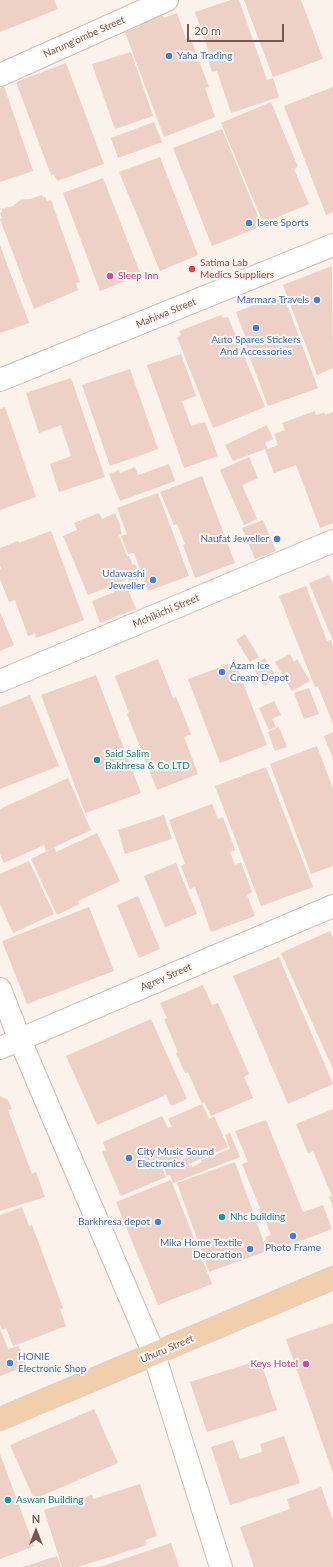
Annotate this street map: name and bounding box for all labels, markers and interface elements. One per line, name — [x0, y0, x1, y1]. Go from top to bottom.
street label: Narung'ombe Street — [41, 14, 127, 60]
scale bar — [189, 16, 286, 42]
text: 20 m — [194, 23, 221, 38]
place label: Yaha Trading — [177, 50, 232, 62]
marker: Yaha Trading — [164, 51, 174, 61]
place label: Isere Sports — [257, 217, 309, 229]
marker: Isere Sports — [244, 218, 254, 228]
place label: Satima Lab Medics Suppliers — [200, 257, 274, 280]
marker: Satima Lab Medics Suppliers — [187, 264, 197, 274]
place label: Sleep Inn — [118, 270, 158, 282]
marker: Sleep Inn — [105, 271, 115, 281]
place label: Marmara Travels — [237, 294, 309, 306]
street label: Mahiwa Street — [134, 295, 198, 331]
marker: Marmara Travels — [312, 295, 322, 305]
marker: Auto Spares Stickers And Accessories — [251, 323, 261, 333]
place label: Auto Spares Stickers And Accessories — [211, 334, 301, 358]
place label: Naufat Jeweller — [200, 533, 269, 545]
marker: Naufat Jeweller — [272, 534, 282, 544]
place label: Udawashi Jeweller — [102, 568, 145, 592]
marker: Udawashi Jeweller — [148, 575, 158, 585]
street label: Mchikichi Street — [131, 592, 201, 630]
place label: Azam Ice Cream Depot — [230, 660, 289, 684]
marker: Azam Ice Cream Depot — [217, 667, 227, 677]
place label: Said Salim Bakhresa & Co LTD — [105, 748, 190, 772]
marker: Said Salim Bakhresa & Co LTD — [92, 755, 102, 765]
street label: Agrey Street — [139, 961, 193, 993]
place label: City Music Sound Electronics — [137, 1146, 214, 1170]
marker: City Music Sound Electronics — [124, 1153, 134, 1163]
place label: Nhc building — [230, 1211, 285, 1223]
marker: Nhc building — [217, 1212, 227, 1222]
place label: Barkhresa depot — [78, 1216, 150, 1228]
marker: Barkhresa depot — [153, 1217, 163, 1227]
marker: Photo Frame — [288, 1231, 298, 1241]
place label: Mika Home Textile Decoration — [160, 1237, 242, 1260]
place label: Photo Frame — [265, 1242, 321, 1254]
marker: Mika Home Textile Decoration — [245, 1244, 255, 1254]
street label: Uhuru Street — [139, 1332, 195, 1366]
place label: HONIE Electronic Shop — [18, 1351, 86, 1374]
marker: HONIE Electronic Shop — [5, 1358, 15, 1368]
place label: Keys Hotel — [250, 1358, 298, 1370]
marker: Keys Hotel — [301, 1359, 311, 1369]
place label: Aswan Building — [16, 1494, 83, 1506]
marker: Aswan Building — [3, 1495, 13, 1505]
north arrow — [16, 1511, 56, 1551]
text: N — [32, 1512, 40, 1525]

